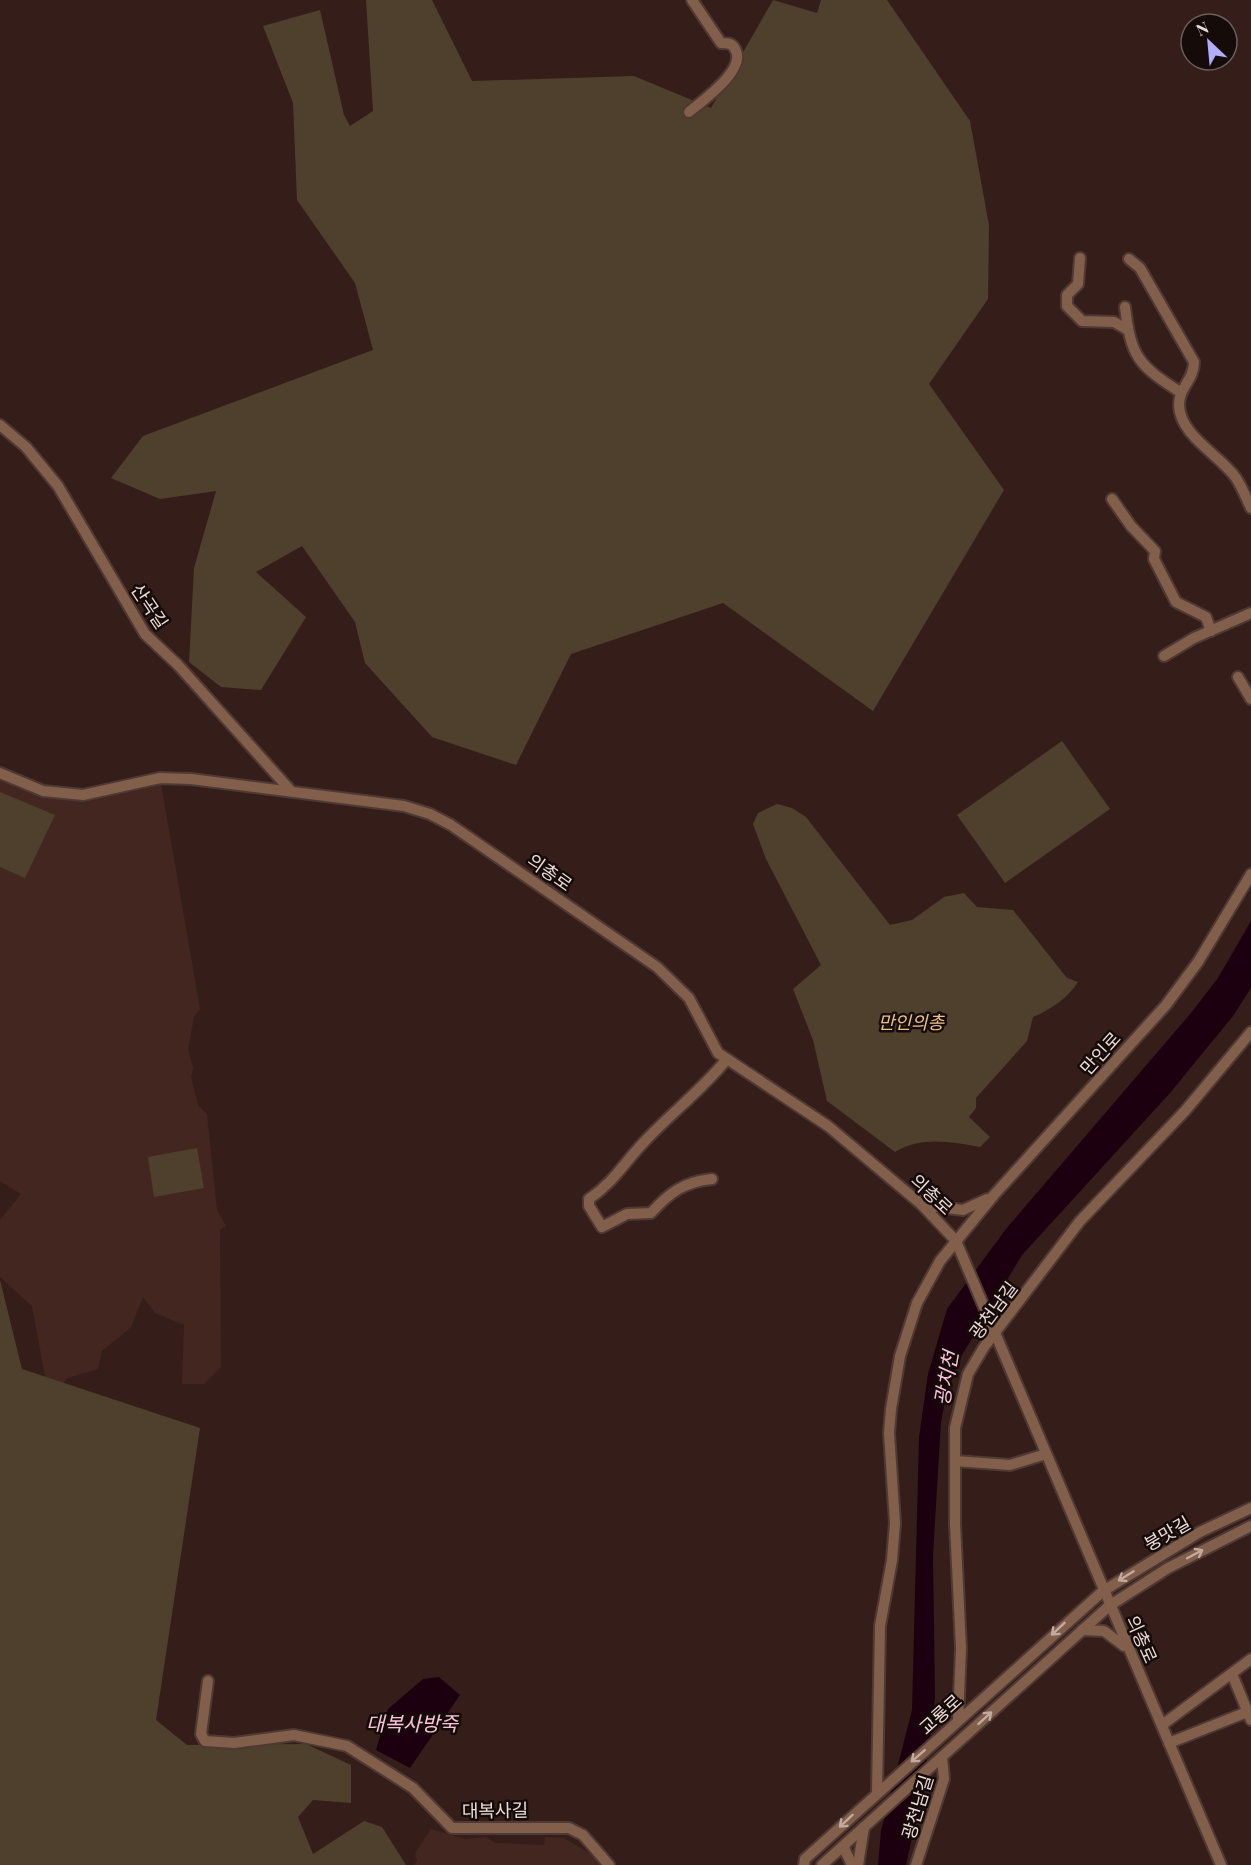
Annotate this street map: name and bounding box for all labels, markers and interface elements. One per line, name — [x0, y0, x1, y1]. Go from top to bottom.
north arrow — [1179, 12, 1239, 72]
text: N — [1192, 16, 1212, 40]
street label: 산곡길 — [126, 579, 174, 633]
street label: 의총로 — [523, 848, 577, 896]
park label: 만인의총 — [878, 1010, 946, 1034]
street label: 만인로 — [1074, 1027, 1126, 1079]
street label: 의총로 — [906, 1168, 958, 1220]
street label: 광천남길 — [963, 1276, 1023, 1344]
water label: 광치천 — [927, 1346, 964, 1408]
street label: 붕맛길 — [1139, 1510, 1195, 1556]
one-way arrow — [1186, 1548, 1204, 1560]
one-way arrow — [1118, 1571, 1135, 1583]
street label: 의총로 — [1121, 1611, 1163, 1667]
one-way arrow — [1051, 1621, 1066, 1635]
street label: 교룡로 — [914, 1688, 966, 1740]
water label: 대복사방죽 — [366, 1709, 460, 1736]
one-way arrow — [977, 1711, 992, 1725]
one-way arrow — [911, 1749, 926, 1763]
street label: 광천남길 — [896, 1772, 938, 1842]
street label: 대복사길 — [462, 1797, 528, 1823]
one-way arrow — [838, 1814, 853, 1828]

